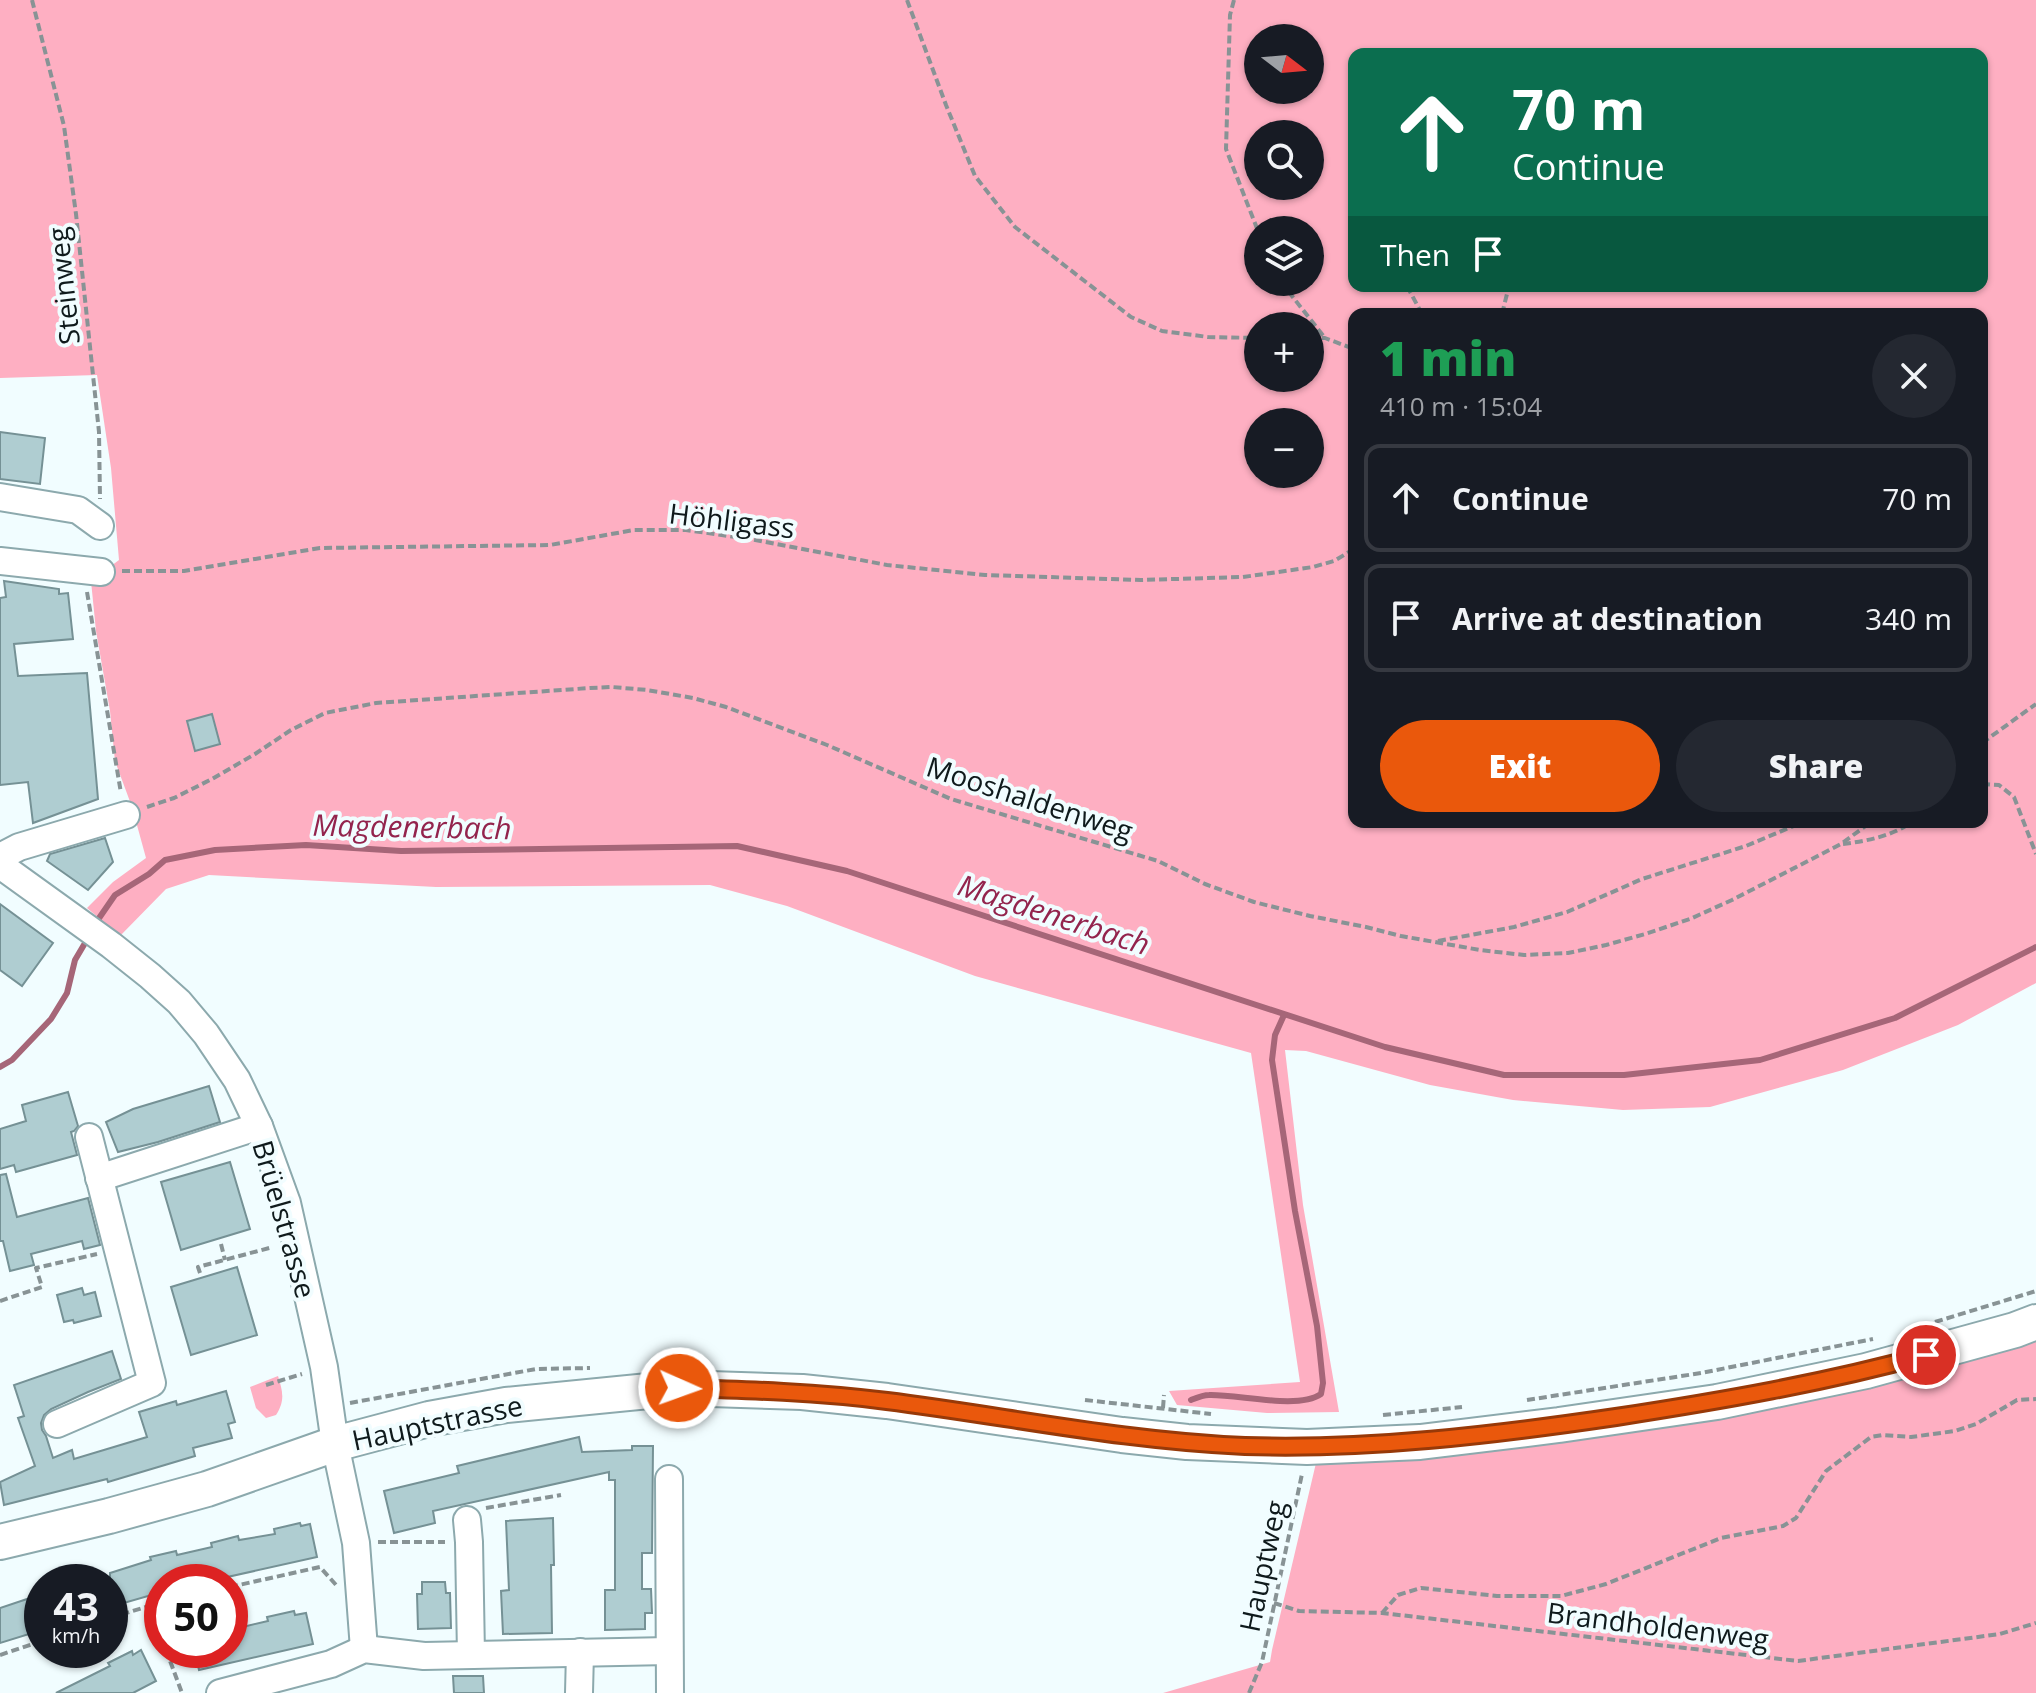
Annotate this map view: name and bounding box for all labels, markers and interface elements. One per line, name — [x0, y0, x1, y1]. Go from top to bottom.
north arrow — [1244, 24, 1324, 104]
map controls — [1244, 24, 1324, 488]
text: 70 m — [1512, 70, 1646, 146]
icon: ahead — [1380, 80, 1484, 184]
button: search — [1244, 120, 1324, 200]
text: Continue — [1512, 142, 1665, 191]
button: layers — [1244, 216, 1324, 296]
street label: Steinweg — [38, 225, 88, 347]
icon: arrive — [1466, 232, 1510, 276]
text: Then — [1380, 234, 1450, 275]
button: + — [1244, 312, 1324, 392]
text: 1 min — [1380, 325, 1516, 390]
button: close — [1872, 334, 1956, 418]
text: 410 m · 15:04 — [1380, 388, 1542, 424]
button: − — [1244, 408, 1324, 488]
icon: ahead — [1384, 476, 1428, 520]
text: Continue — [1452, 478, 1589, 519]
text: 70 m — [1882, 478, 1952, 519]
street label: Höhligass — [667, 493, 797, 547]
icon: arrive — [1384, 596, 1428, 640]
text: Arrive at destination — [1452, 598, 1763, 639]
text: 340 m — [1865, 598, 1952, 639]
button: Exit — [1380, 720, 1660, 812]
button: Share — [1676, 720, 1956, 812]
street label: Mooshaldenweg — [922, 747, 1138, 849]
water label: Magdenerbach — [312, 804, 512, 848]
water label: Magdenerbach — [953, 864, 1155, 964]
street label: Brüelstrasse — [244, 1136, 326, 1302]
pin — [1892, 1321, 1960, 1389]
icon: arrive — [1904, 1333, 1948, 1377]
position arrow — [637, 1346, 721, 1430]
street label: Hauptstrasse — [348, 1385, 526, 1459]
street label: Hauptweg — [1230, 1497, 1294, 1635]
speed limit sign: 50 — [144, 1564, 248, 1668]
text: 43 — [53, 1578, 99, 1633]
street label: Brandholdenweg — [1545, 1593, 1771, 1657]
text: km/h — [52, 1622, 100, 1649]

